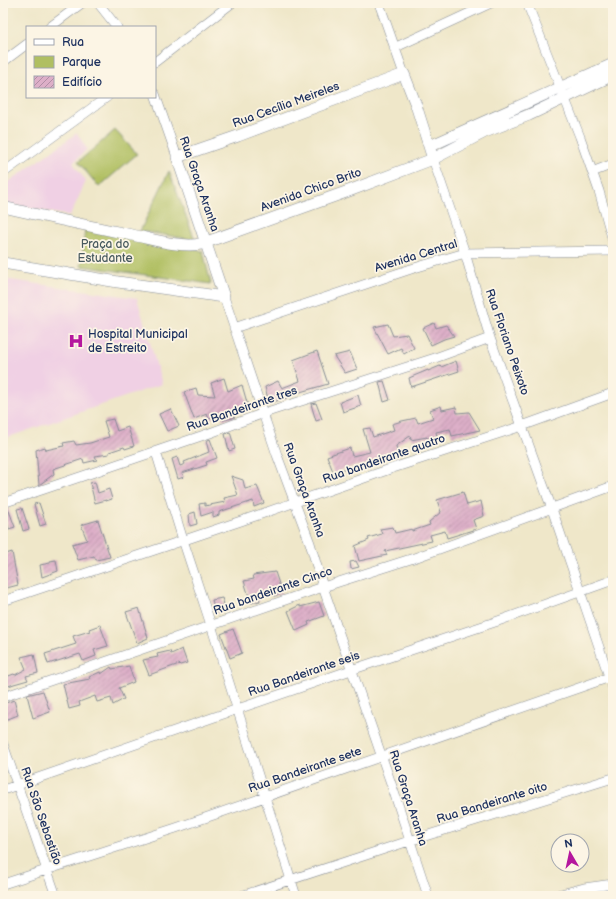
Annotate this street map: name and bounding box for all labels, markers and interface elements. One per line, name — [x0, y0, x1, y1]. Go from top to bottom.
legend — [26, 26, 156, 98]
text: Rua — [62, 35, 84, 50]
text: Parque — [62, 55, 101, 70]
text: Edifício — [62, 75, 102, 90]
street label: Rua Cecília Meireles — [230, 79, 342, 131]
street label: Rua Graça Aranha — [176, 134, 222, 234]
street label: Avenida Chico Brito — [259, 165, 364, 215]
street label: Avenida Central — [373, 236, 459, 276]
park label: Praça do Estudante — [77, 237, 133, 266]
street label: Rua Floriano Peixoto — [482, 287, 532, 397]
place label: Hospital Municipal de Estreito — [88, 327, 188, 356]
hospital icon: Hospital Municipal de Estreito — [67, 332, 85, 350]
street label: Rua Bandeirante tres — [185, 383, 299, 435]
street label: Rua bandeirante quatro — [321, 431, 447, 487]
street label: Rua Graça Aranha — [280, 440, 328, 540]
street label: Rua bandeirante Cinco — [211, 564, 335, 618]
street label: Rua Bandeirante seis — [246, 648, 362, 700]
street label: Rua Bandeirante sete — [246, 744, 364, 796]
street label: Rua Graça Aranha — [385, 748, 431, 848]
street label: Rua São Sebastião — [17, 765, 65, 867]
street label: Rua Bandeirante oito — [435, 779, 549, 827]
north arrow — [550, 833, 590, 873]
text: N — [563, 837, 574, 851]

